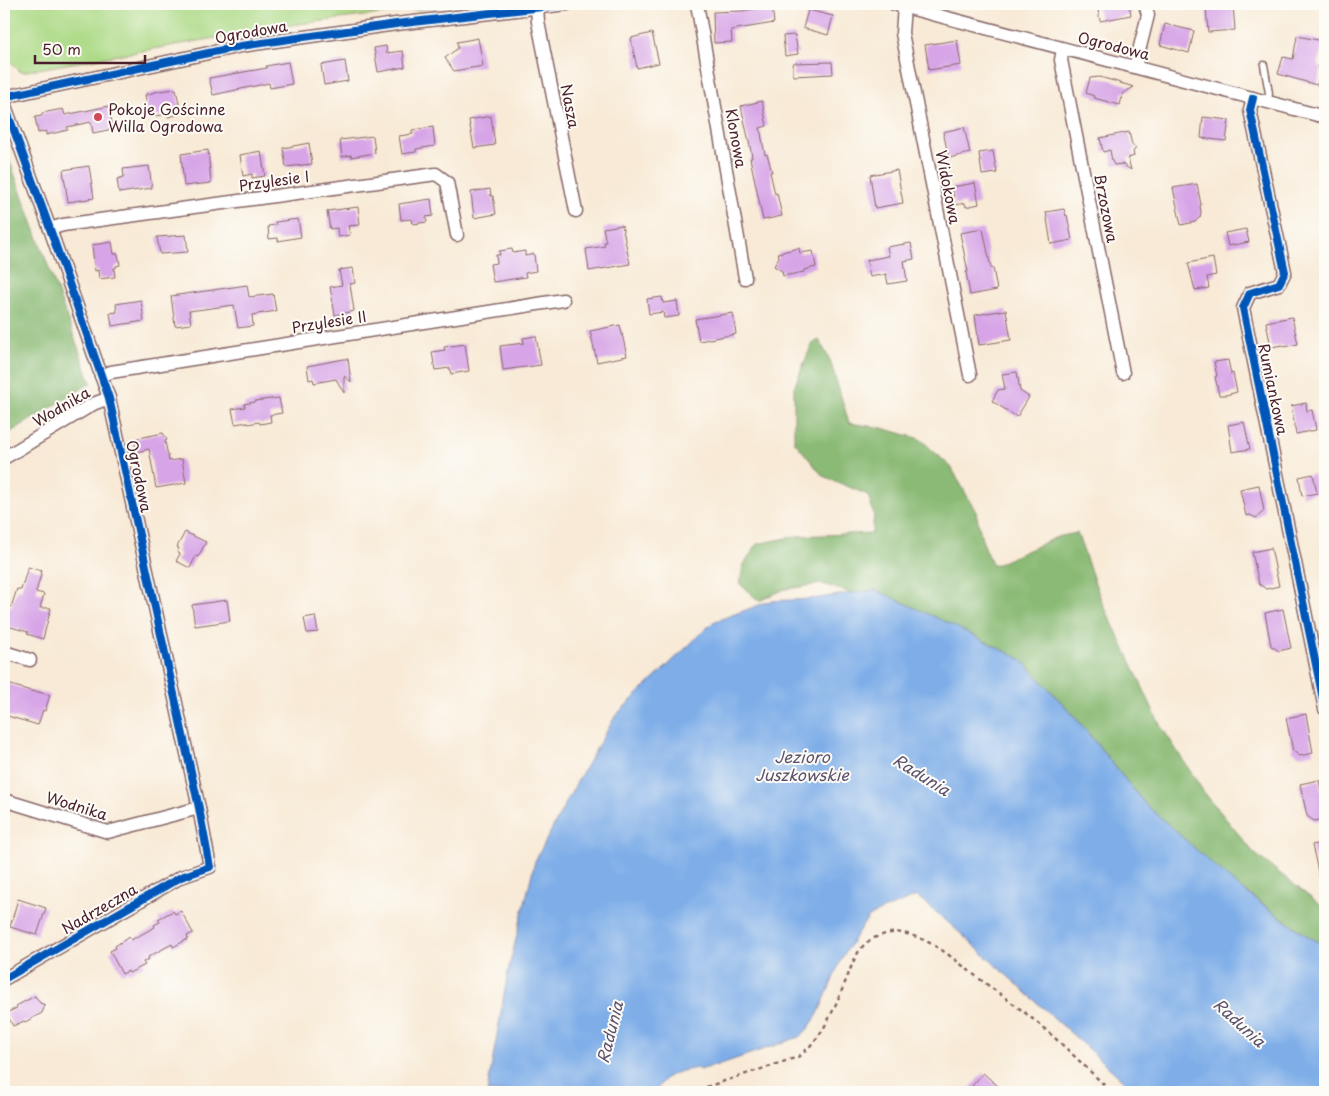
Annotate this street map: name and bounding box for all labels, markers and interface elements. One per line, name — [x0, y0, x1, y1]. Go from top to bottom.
street label: Ogrodowa — [213, 13, 290, 49]
street label: Ogrodowa — [1076, 25, 1153, 65]
scale bar — [35, 32, 145, 64]
text: 50 m — [42, 37, 81, 60]
street label: Nasza — [555, 82, 587, 131]
place label: Pokoje Gościnne Willa Ogrodowa — [108, 97, 225, 137]
street label: Klonowa — [720, 107, 754, 170]
marker: Pokoje Gościnne Willa Ogrodowa — [92, 111, 104, 123]
street label: Widokowa — [931, 148, 968, 227]
street label: Przylesie I — [237, 164, 311, 196]
street label: Brzozowa — [1089, 172, 1125, 245]
street label: Przylesie II — [290, 304, 368, 338]
street label: Rumiankowa — [1253, 341, 1295, 438]
street label: Wodnika — [28, 380, 95, 432]
street label: Ogrodowa — [121, 438, 159, 515]
water label: Jezioro Juszkowskie — [755, 744, 850, 786]
water label: Radunia — [889, 747, 956, 802]
street label: Wodnika — [44, 785, 111, 825]
street label: Nadrzeczna — [57, 877, 142, 939]
water label: Radunia — [1209, 992, 1272, 1053]
water label: Radunia — [590, 997, 629, 1065]

